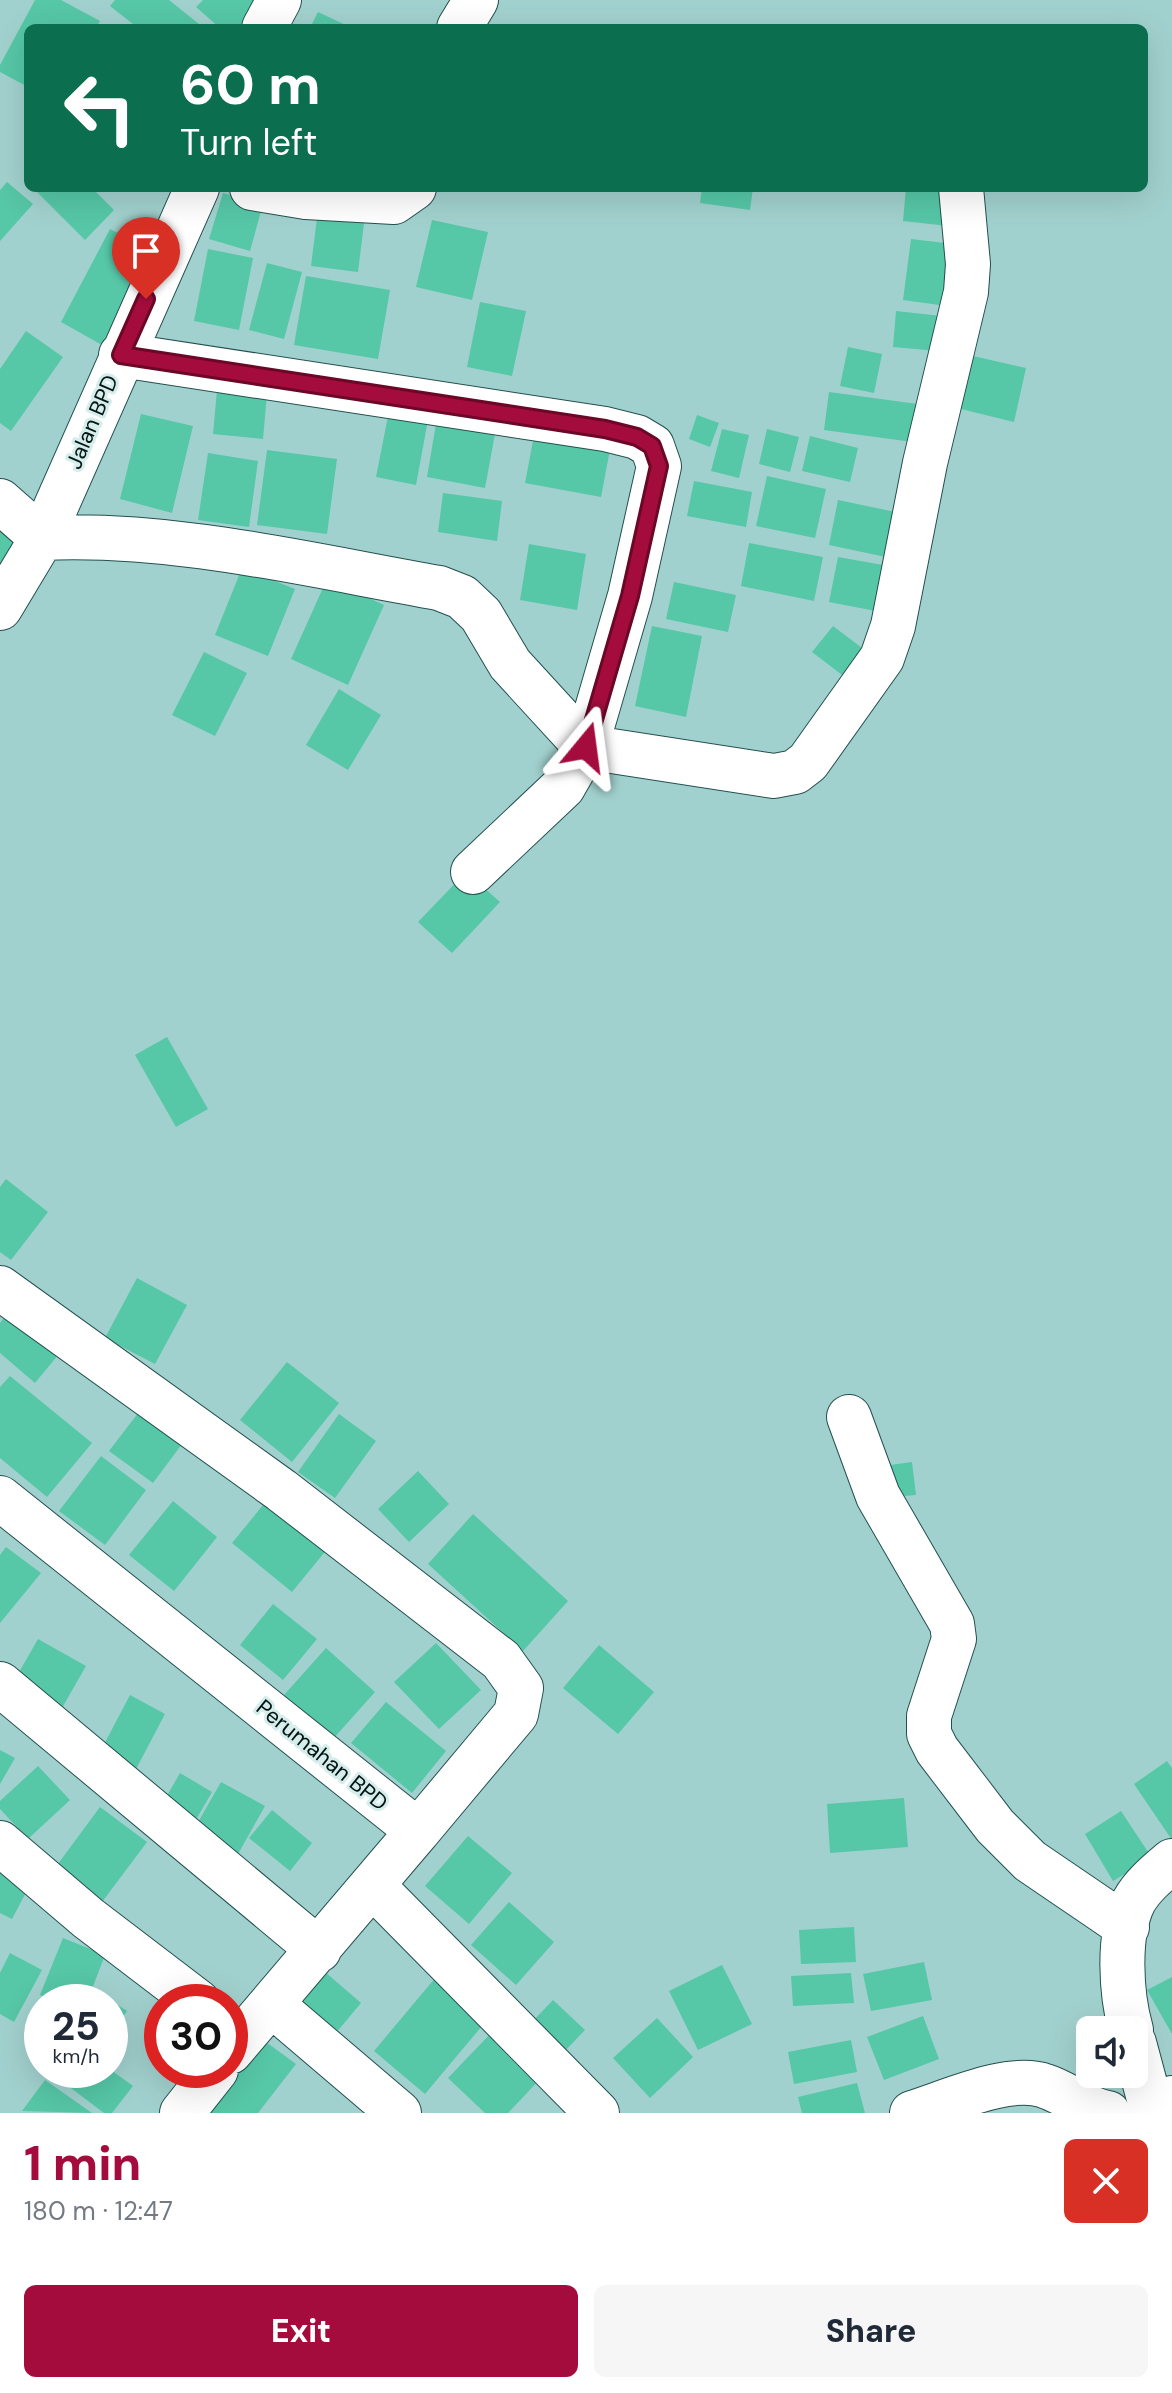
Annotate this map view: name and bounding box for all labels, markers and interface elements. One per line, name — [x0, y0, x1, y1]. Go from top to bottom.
text: 60 m — [180, 48, 321, 121]
icon: left — [48, 56, 152, 160]
text: Turn left — [180, 119, 317, 166]
pin — [112, 217, 180, 299]
icon: arrive — [124, 229, 168, 273]
street label: Jalan BPD — [59, 371, 125, 473]
position arrow — [544, 705, 628, 789]
street label: Perumahan BPD — [250, 1693, 394, 1817]
speed limit sign: 30 — [144, 1984, 248, 2088]
text: 25 — [52, 2000, 100, 2052]
map controls — [1076, 2016, 1148, 2088]
button: sound — [1076, 2016, 1148, 2088]
text: km/h — [52, 2043, 100, 2069]
text: 1 min — [24, 2132, 141, 2195]
button: close — [1064, 2139, 1148, 2223]
text: 180 m · 12:47 — [24, 2194, 173, 2228]
button: Exit — [24, 2285, 578, 2377]
button: Share — [594, 2285, 1148, 2377]

